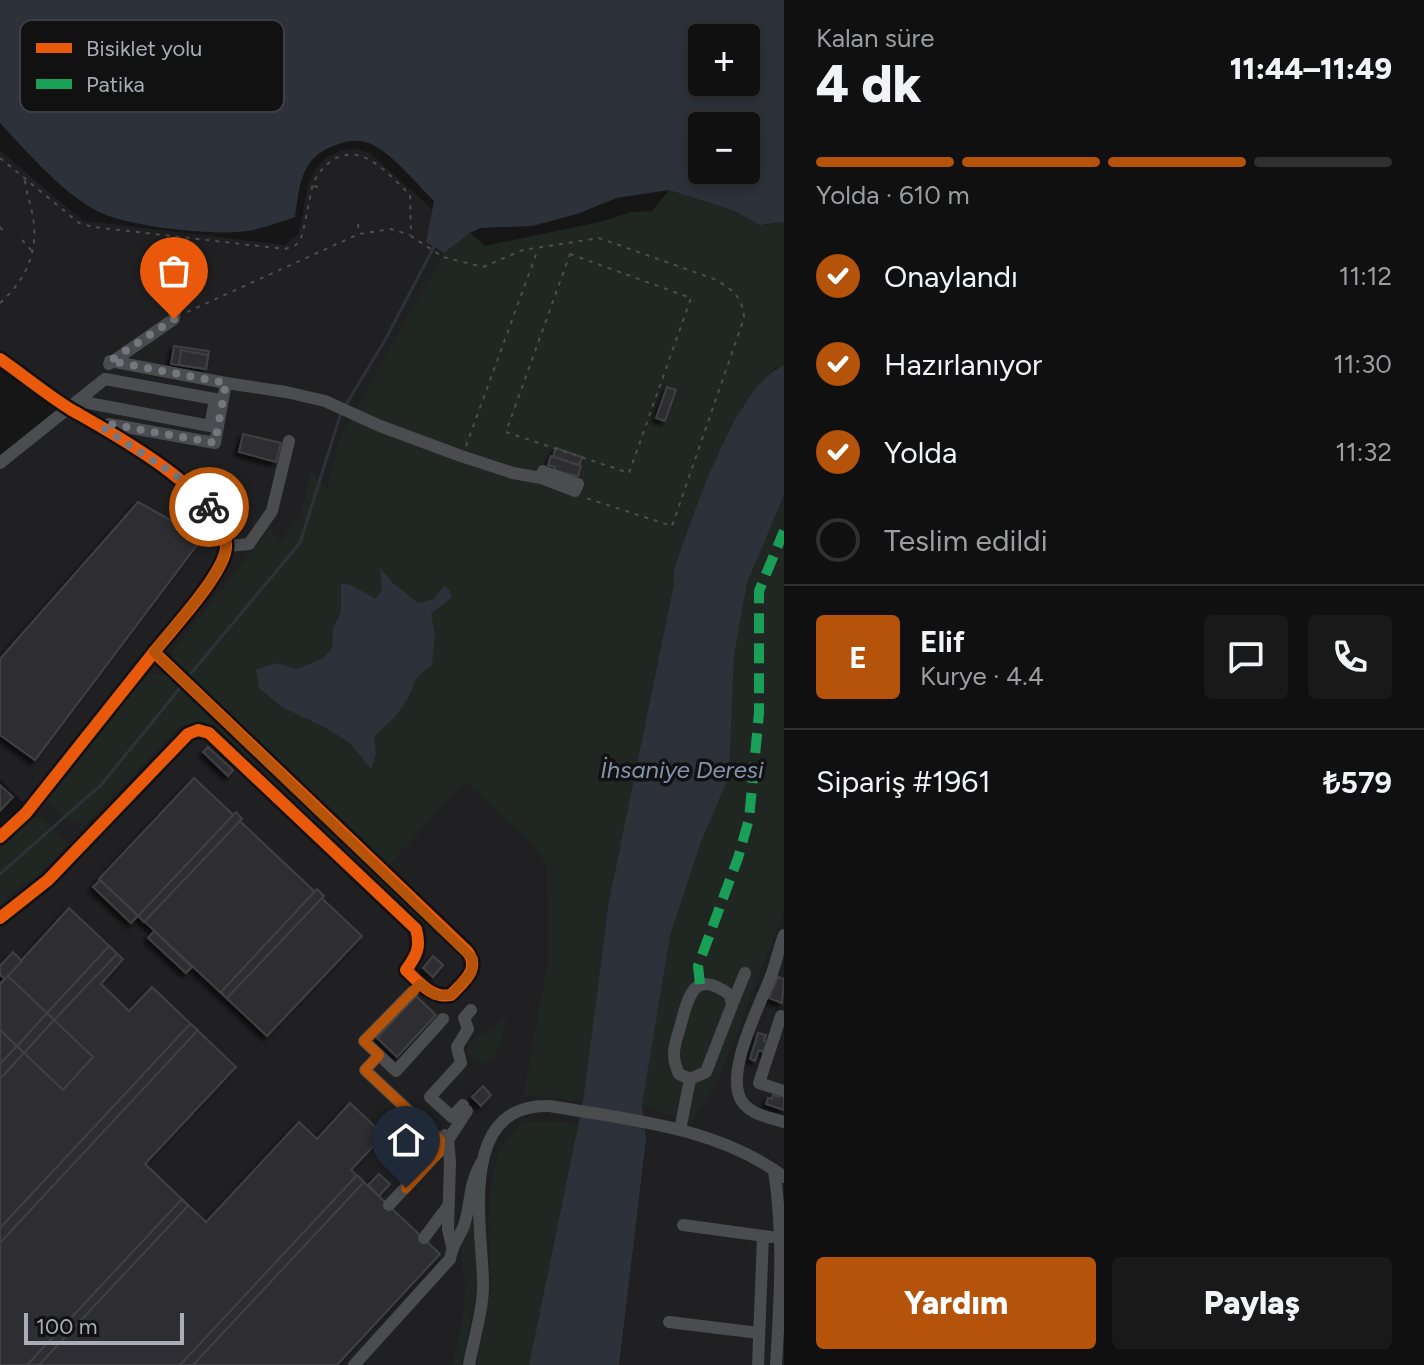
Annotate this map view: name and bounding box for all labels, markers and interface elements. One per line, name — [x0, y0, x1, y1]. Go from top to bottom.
legend — [20, 20, 284, 112]
text: Kalan süre — [816, 22, 934, 54]
map controls — [688, 24, 760, 184]
button: + — [688, 24, 760, 96]
text: Bisiklet yolu — [86, 35, 202, 62]
text: 11:44–11:49 — [1230, 50, 1392, 87]
text: 4 dk — [816, 53, 922, 115]
text: Patika — [86, 71, 145, 98]
button: − — [688, 112, 760, 184]
text: Yolda · 610 m — [816, 179, 970, 211]
pin — [140, 237, 208, 319]
icon: bag — [152, 249, 196, 293]
icon: check — [816, 254, 860, 298]
text: Onaylandı — [884, 258, 1018, 295]
text: 11:12 — [1339, 260, 1392, 292]
icon: check — [816, 342, 860, 386]
text: Hazırlanıyor — [884, 346, 1042, 383]
text: 11:30 — [1333, 348, 1392, 380]
icon: check — [816, 430, 860, 474]
text: Yolda — [884, 434, 957, 471]
text: 11:32 — [1335, 436, 1392, 468]
courier — [169, 467, 249, 547]
icon: bike — [187, 485, 231, 529]
text: Teslim edildi — [884, 522, 1048, 559]
button: chat — [1204, 615, 1288, 699]
button: phone — [1308, 615, 1392, 699]
text: Elif — [920, 623, 965, 660]
text: E — [849, 639, 867, 676]
text: Kurye · 4.4 — [920, 660, 1044, 692]
water label: İhsaniye Deresi — [600, 755, 764, 784]
text: Sipariş #1961 — [816, 763, 991, 800]
text: ₺579 — [1323, 764, 1392, 801]
pin — [372, 1106, 440, 1188]
icon: home — [384, 1118, 428, 1162]
button: Yardım — [816, 1257, 1096, 1349]
button: Paylaş — [1112, 1257, 1392, 1349]
scale bar — [24, 1309, 184, 1345]
text: 100 m — [36, 1313, 97, 1340]

